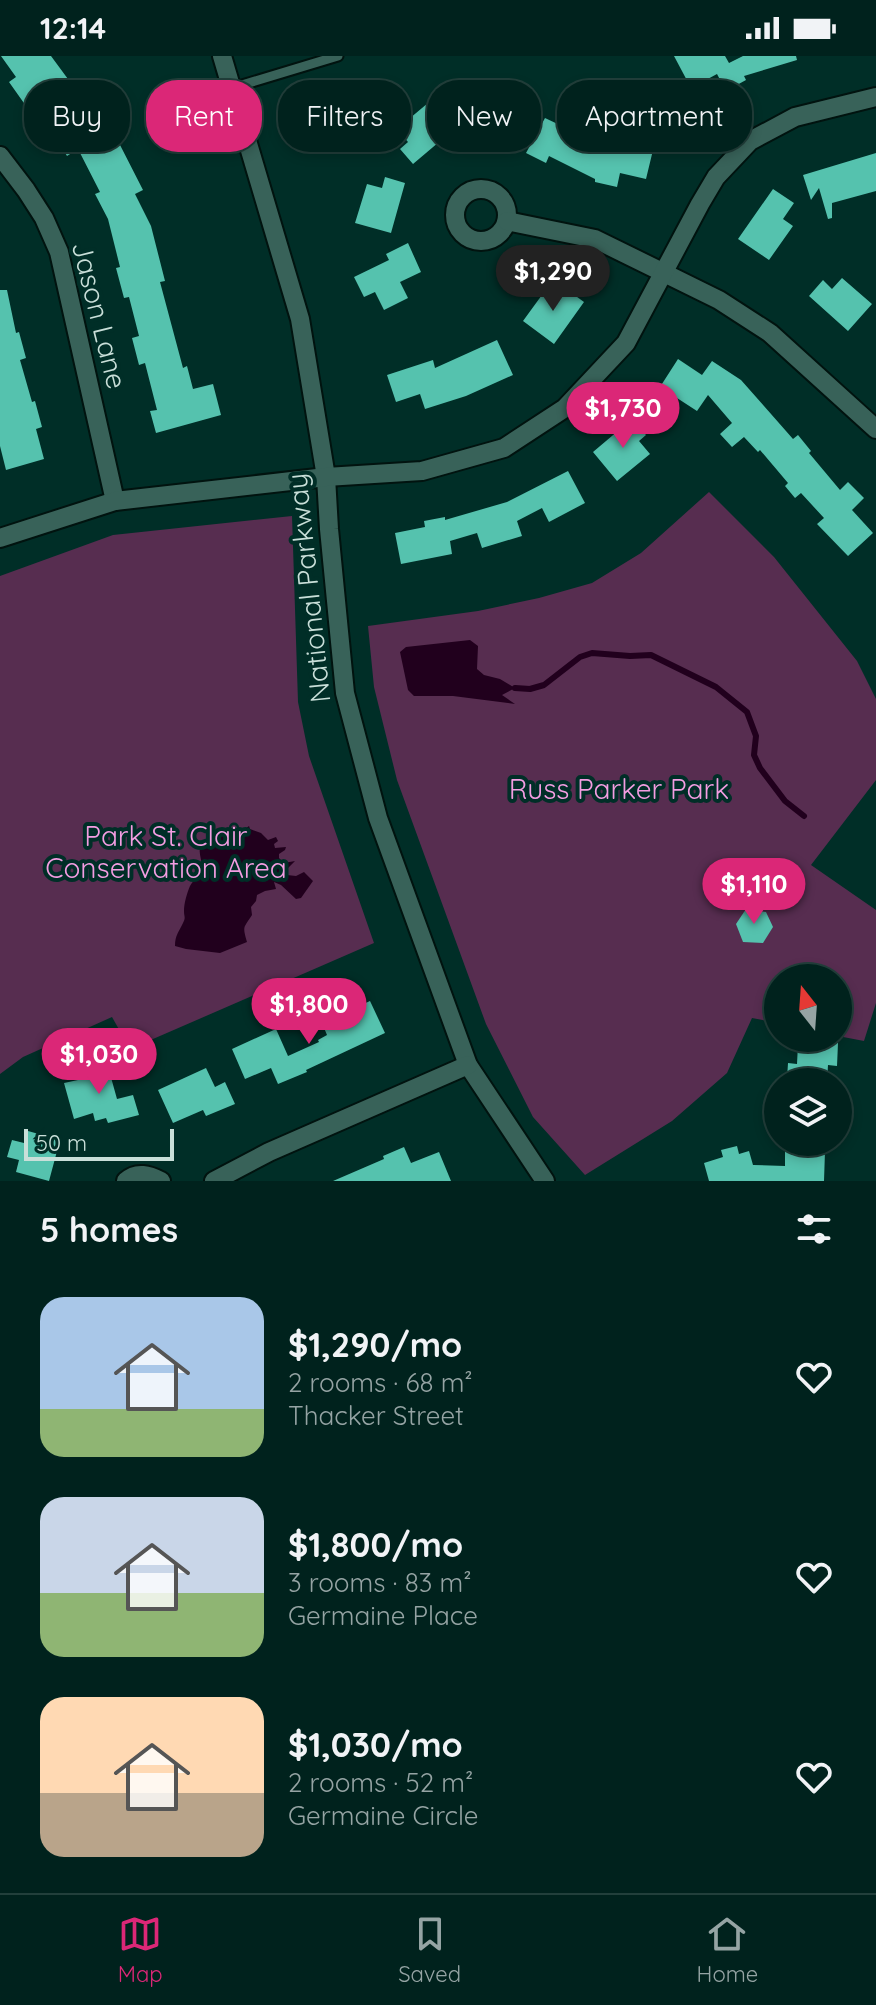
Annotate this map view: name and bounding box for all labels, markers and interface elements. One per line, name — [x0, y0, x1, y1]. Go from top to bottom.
text: 12:14 — [40, 9, 106, 47]
chip: Buy — [24, 80, 130, 152]
chip: Rent — [146, 80, 262, 152]
chip: Filters — [278, 80, 411, 152]
chip: New — [427, 80, 541, 152]
chip: Apartment — [557, 80, 752, 152]
street label: Jason Lane — [65, 238, 135, 392]
pin: $1,290 — [488, 245, 618, 313]
text: $1,290 — [514, 254, 592, 287]
pin: $1,730 — [558, 382, 688, 450]
text: $1,730 — [585, 391, 662, 424]
street label: National Parkway — [279, 472, 337, 704]
park label: Russ Parker Park — [509, 771, 729, 806]
park label: Park St. Clair Conservation Area — [45, 818, 287, 885]
pin: $1,110 — [689, 858, 819, 926]
text: $1,110 — [720, 867, 788, 900]
north arrow — [764, 964, 852, 1052]
map controls — [764, 964, 852, 1156]
pin: $1,800 — [244, 978, 374, 1046]
text: $1,800 — [270, 987, 348, 1020]
pin: $1,030 — [34, 1028, 164, 1096]
text: $1,030 — [60, 1037, 138, 1070]
button: layers — [764, 1068, 852, 1156]
scale bar — [24, 1125, 174, 1161]
text: 50 m — [36, 1129, 87, 1157]
icon: filters — [792, 1207, 836, 1251]
text: 5 homes — [40, 1208, 178, 1251]
text: $1,290/mo — [288, 1323, 462, 1366]
icon: home — [104, 1329, 200, 1425]
icon: heart — [792, 1355, 836, 1399]
text: 2 rooms · 68 m² — [288, 1366, 473, 1399]
text: Thacker Street — [288, 1399, 464, 1432]
text: $1,800/mo — [288, 1523, 463, 1566]
icon: home — [104, 1529, 200, 1625]
icon: heart — [792, 1555, 836, 1599]
text: 3 rooms · 83 m² — [288, 1566, 471, 1599]
text: Germaine Place — [288, 1599, 478, 1632]
text: $1,030/mo — [288, 1723, 463, 1766]
icon: home — [104, 1729, 200, 1825]
icon: heart — [792, 1755, 836, 1799]
text: 2 rooms · 52 m² — [288, 1766, 473, 1799]
text: Germaine Circle — [288, 1799, 478, 1832]
tab: Map — [118, 1912, 163, 1988]
tab: Saved — [398, 1912, 461, 1988]
tab: Home — [697, 1912, 758, 1988]

